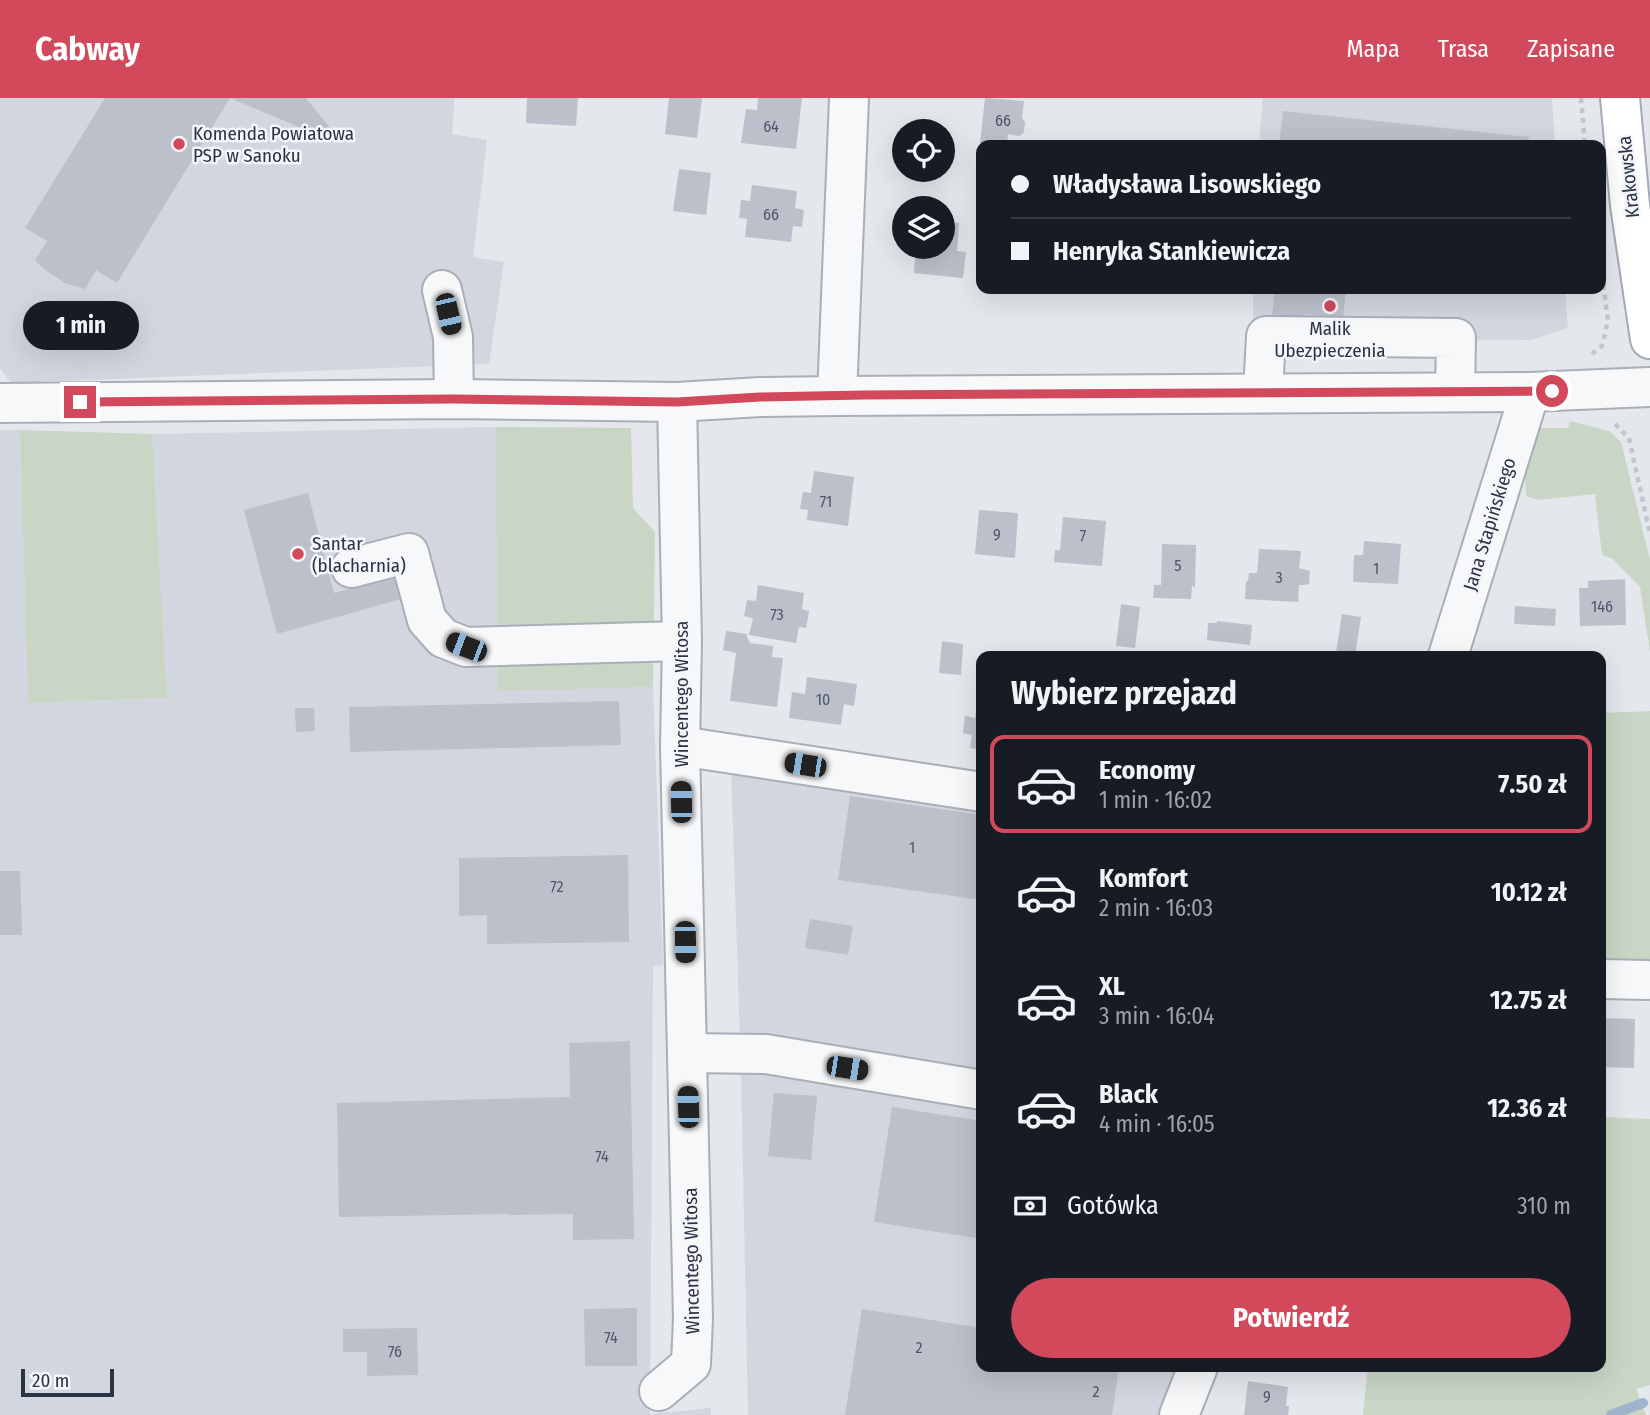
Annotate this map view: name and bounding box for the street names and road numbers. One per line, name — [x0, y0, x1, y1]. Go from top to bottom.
street label: Krakowska — [1613, 135, 1644, 219]
street label: Jana Stapińskiego — [1458, 455, 1521, 593]
street label: Wincentego Witosa — [670, 621, 693, 767]
street label: Wincentego Witosa — [679, 1187, 704, 1335]

